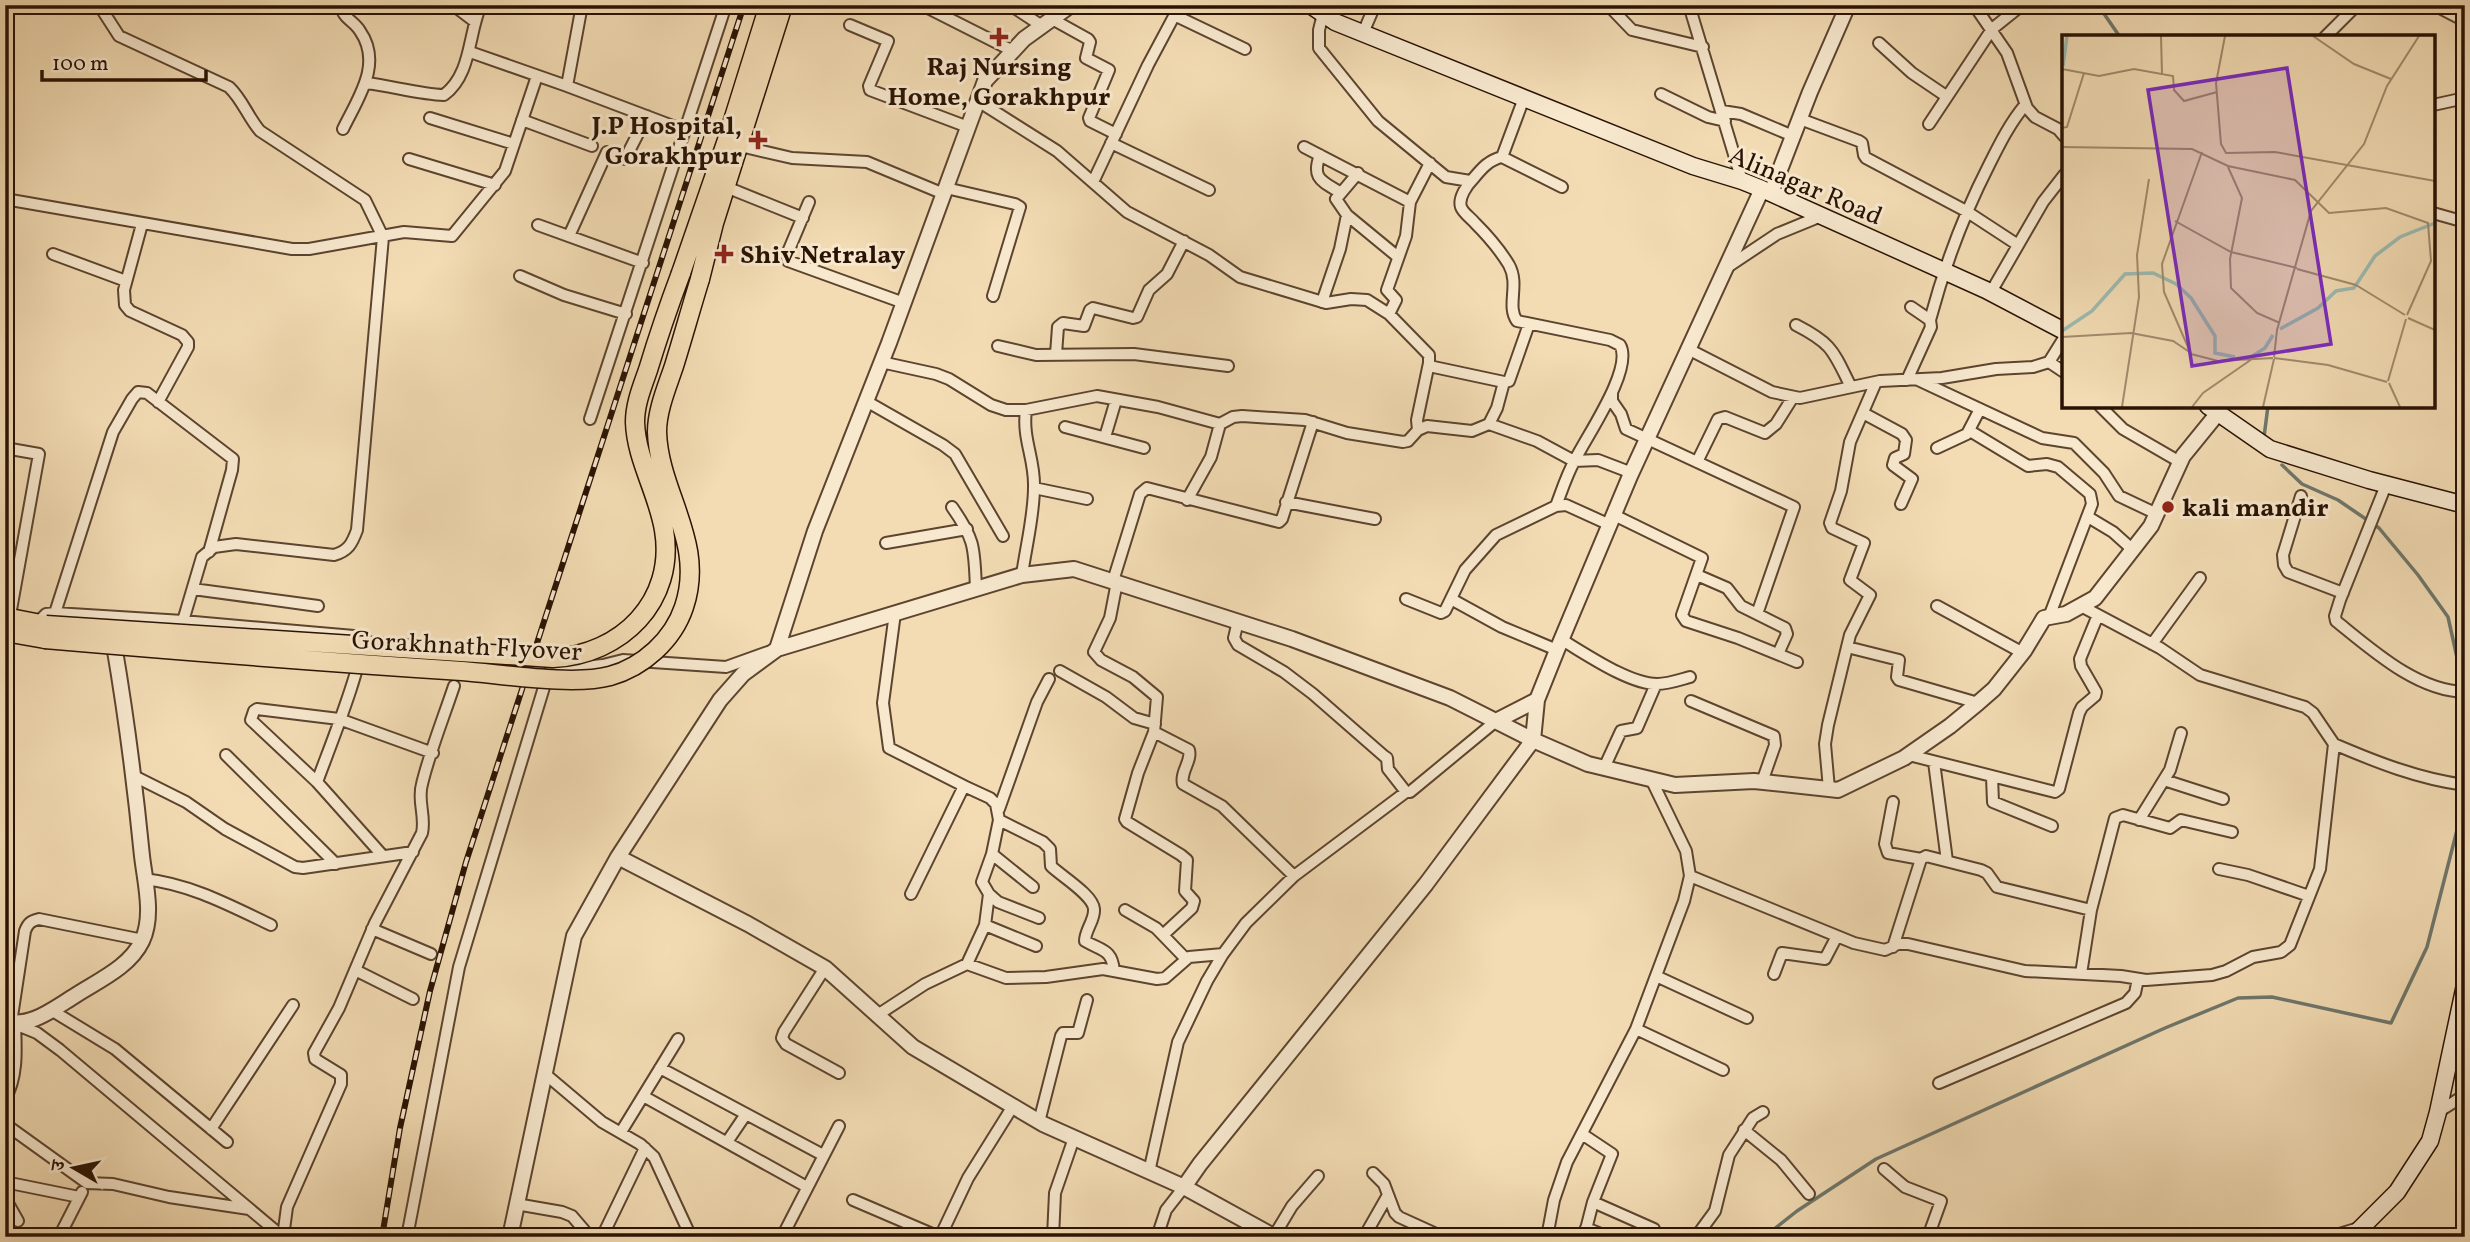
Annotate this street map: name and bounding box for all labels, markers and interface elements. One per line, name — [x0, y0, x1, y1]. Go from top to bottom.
marker: Raj Nursing Home, Gorakhpur — [989, 27, 1009, 47]
inset map — [2062, 35, 2435, 408]
scale bar — [42, 38, 206, 82]
text: 100 m — [52, 50, 109, 79]
place label: Raj Nursing Home, Gorakhpur — [888, 50, 1110, 116]
place label: J.P Hospital, Gorakhpur — [591, 109, 742, 175]
marker: J.P Hospital, Gorakhpur — [748, 130, 768, 150]
street label: Alinagar Road — [1723, 138, 1887, 235]
place label: Shiv Netralay — [740, 238, 906, 274]
marker: Shiv Netralay — [714, 244, 734, 264]
place label: kali mandir — [2182, 491, 2329, 527]
marker: kali mandir — [2160, 499, 2176, 515]
street label: Gorakhnath Flyover — [351, 623, 583, 671]
north arrow — [38, 1134, 108, 1204]
text: उ — [45, 1158, 73, 1174]

